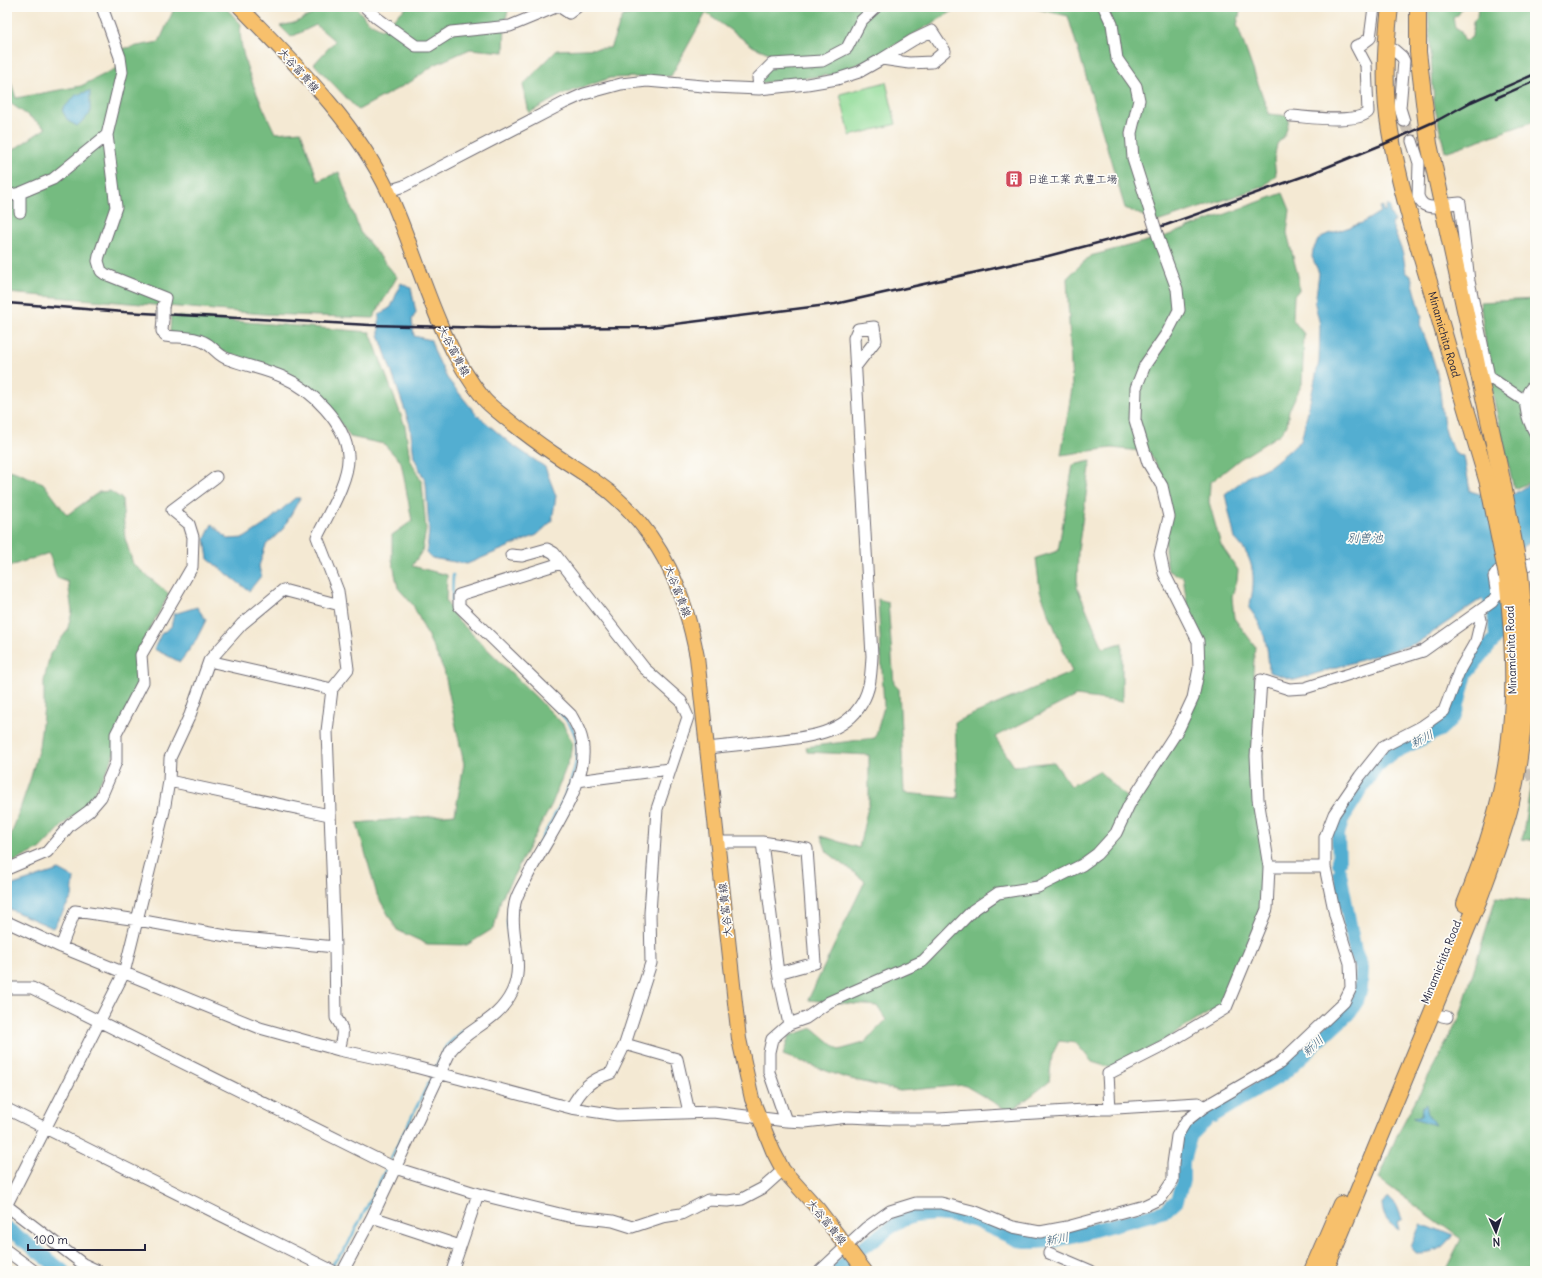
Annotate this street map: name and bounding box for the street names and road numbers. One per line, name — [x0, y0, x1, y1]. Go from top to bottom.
street label: 大谷富貴線 — [275, 45, 323, 95]
street label: Minamichita Road — [1425, 290, 1463, 380]
street label: 大谷富貴線 — [435, 323, 473, 379]
street label: 大谷富貴線 — [662, 563, 694, 619]
street label: Minamichita Road — [1502, 605, 1520, 695]
street label: 大谷富貴線 — [715, 882, 735, 938]
street label: Minamichita Road — [1418, 918, 1464, 1006]
street label: 大谷富貴線 — [804, 1196, 850, 1248]

